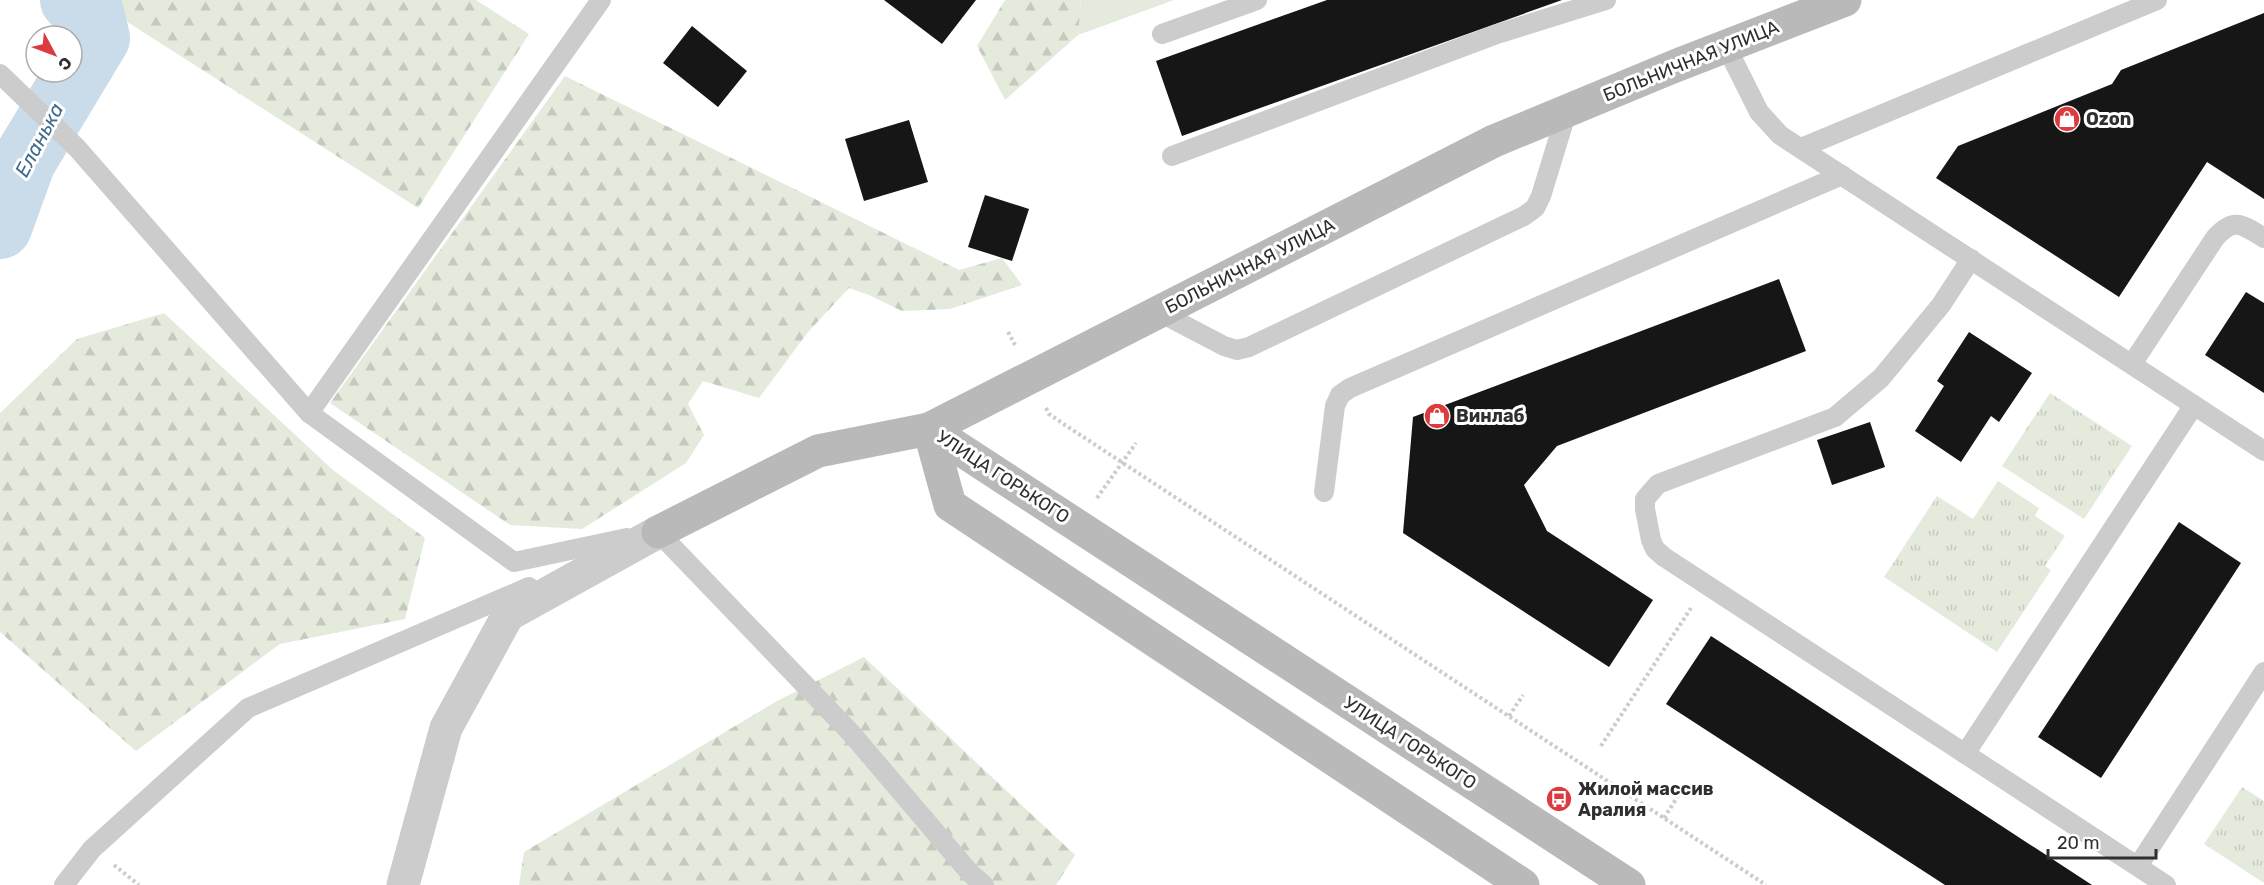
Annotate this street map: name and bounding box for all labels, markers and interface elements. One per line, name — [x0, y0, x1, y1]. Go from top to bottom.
street label: БОЛЬНИЧНАЯ УЛИЦА — [1600, 16, 1782, 106]
north arrow — [24, 24, 84, 84]
text: С — [54, 53, 76, 74]
water label: Еланька — [10, 99, 68, 181]
shop icon: Ozon — [2052, 104, 2082, 134]
place label: Ozon — [2086, 108, 2131, 130]
street label: БОЛЬНИЧНАЯ УЛИЦА — [1161, 214, 1339, 318]
shop icon: Винлаб — [1422, 401, 1452, 431]
place label: Винлаб — [1456, 405, 1525, 427]
street label: УЛИЦА ГОРЬКОГО — [932, 426, 1074, 528]
street label: УЛИЦА ГОРЬКОГО — [1339, 692, 1481, 794]
place label: Жилой массив Аралия — [1578, 778, 1714, 821]
bus stop icon: Жилой массив Аралия — [1544, 784, 1574, 814]
scale bar — [2048, 822, 2156, 860]
text: 20 m — [2057, 832, 2099, 854]

